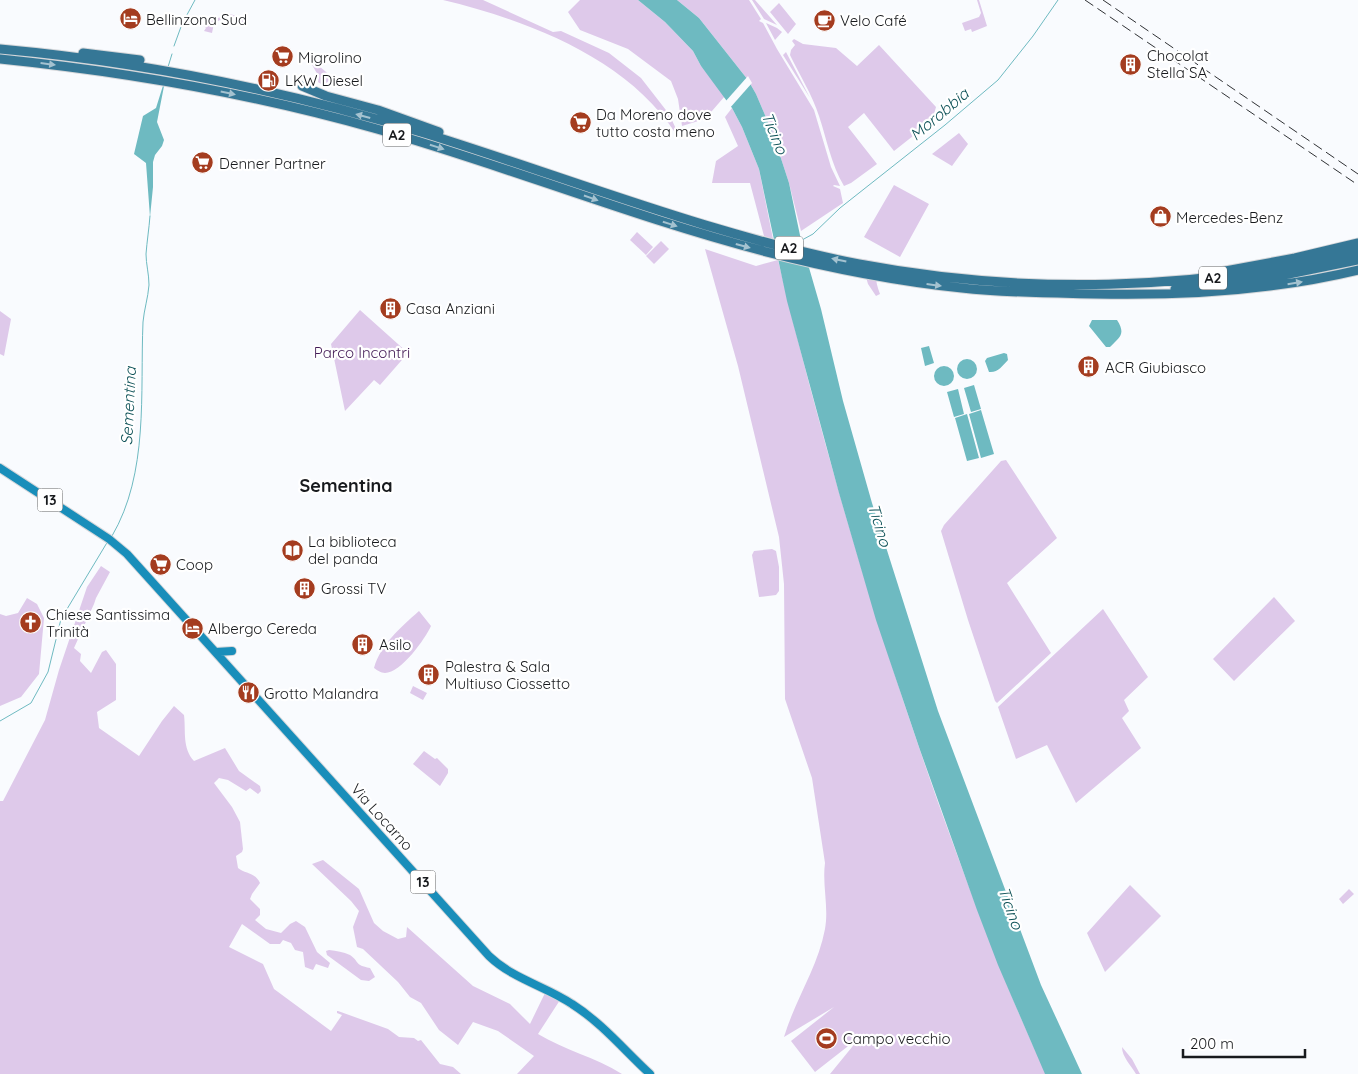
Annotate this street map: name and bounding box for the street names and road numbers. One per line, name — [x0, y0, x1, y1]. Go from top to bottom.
road number: A2 — [383, 124, 411, 146]
road number: A2 — [775, 237, 803, 260]
road number: A2 — [1199, 266, 1227, 290]
road number: 13 — [38, 488, 62, 512]
street label: Via Locarno — [347, 780, 417, 854]
road number: 13 — [410, 870, 436, 894]

